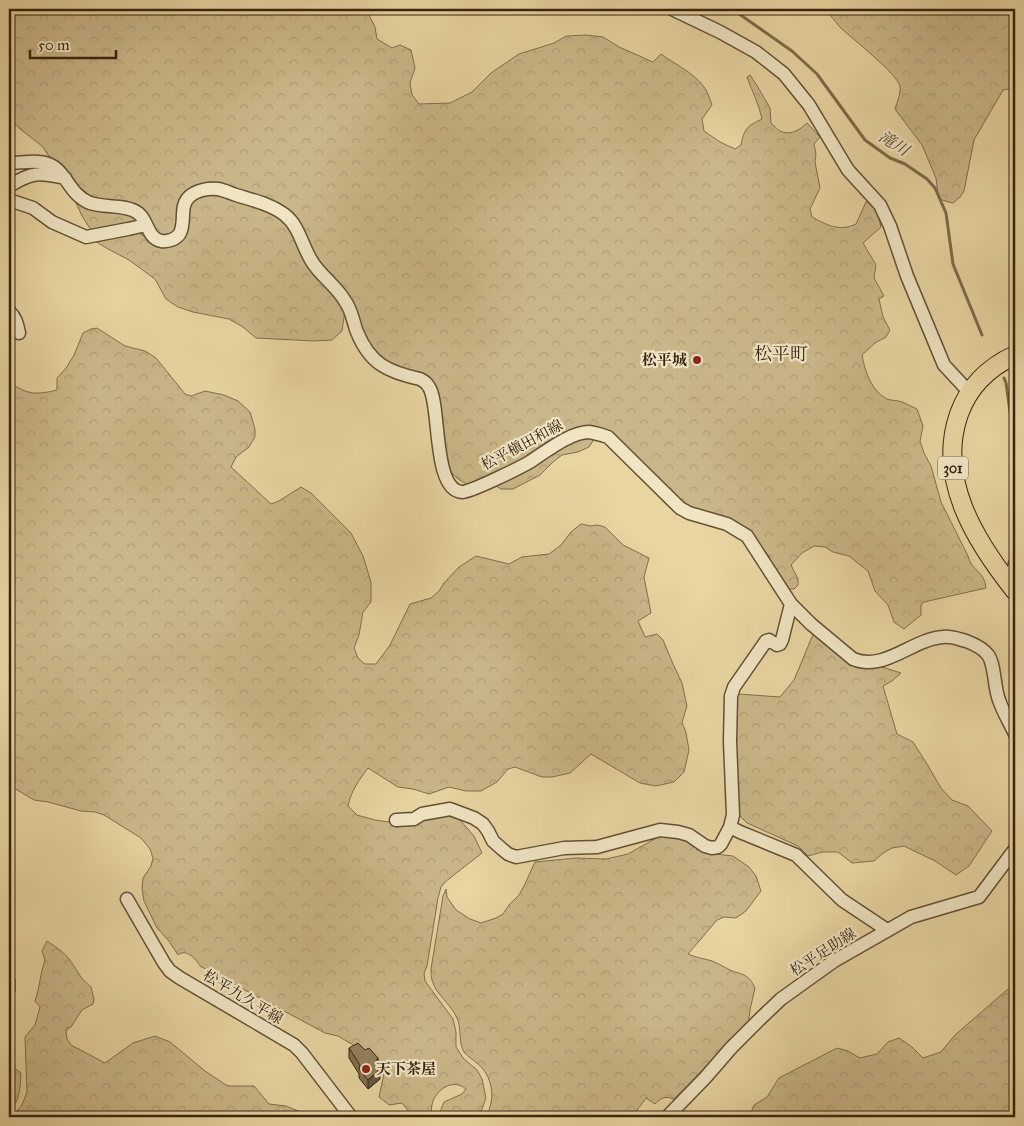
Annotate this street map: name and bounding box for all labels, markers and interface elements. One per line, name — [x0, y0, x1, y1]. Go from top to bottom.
scale bar — [30, 28, 116, 60]
text: 50 m — [38, 36, 70, 54]
water label: 滝川 — [875, 126, 914, 161]
district label: 松平町 — [754, 343, 808, 365]
place label: 松平城 — [642, 351, 687, 369]
marker: 松平城 — [691, 354, 703, 366]
street label: 松平槇田和線 — [478, 416, 566, 474]
road number: 301 — [938, 456, 968, 479]
street label: 松平足助線 — [787, 924, 859, 980]
street label: 松平九久平線 — [200, 966, 286, 1028]
place label: 天下茶屋 — [376, 1060, 436, 1078]
marker: 天下茶屋 — [360, 1063, 372, 1075]

